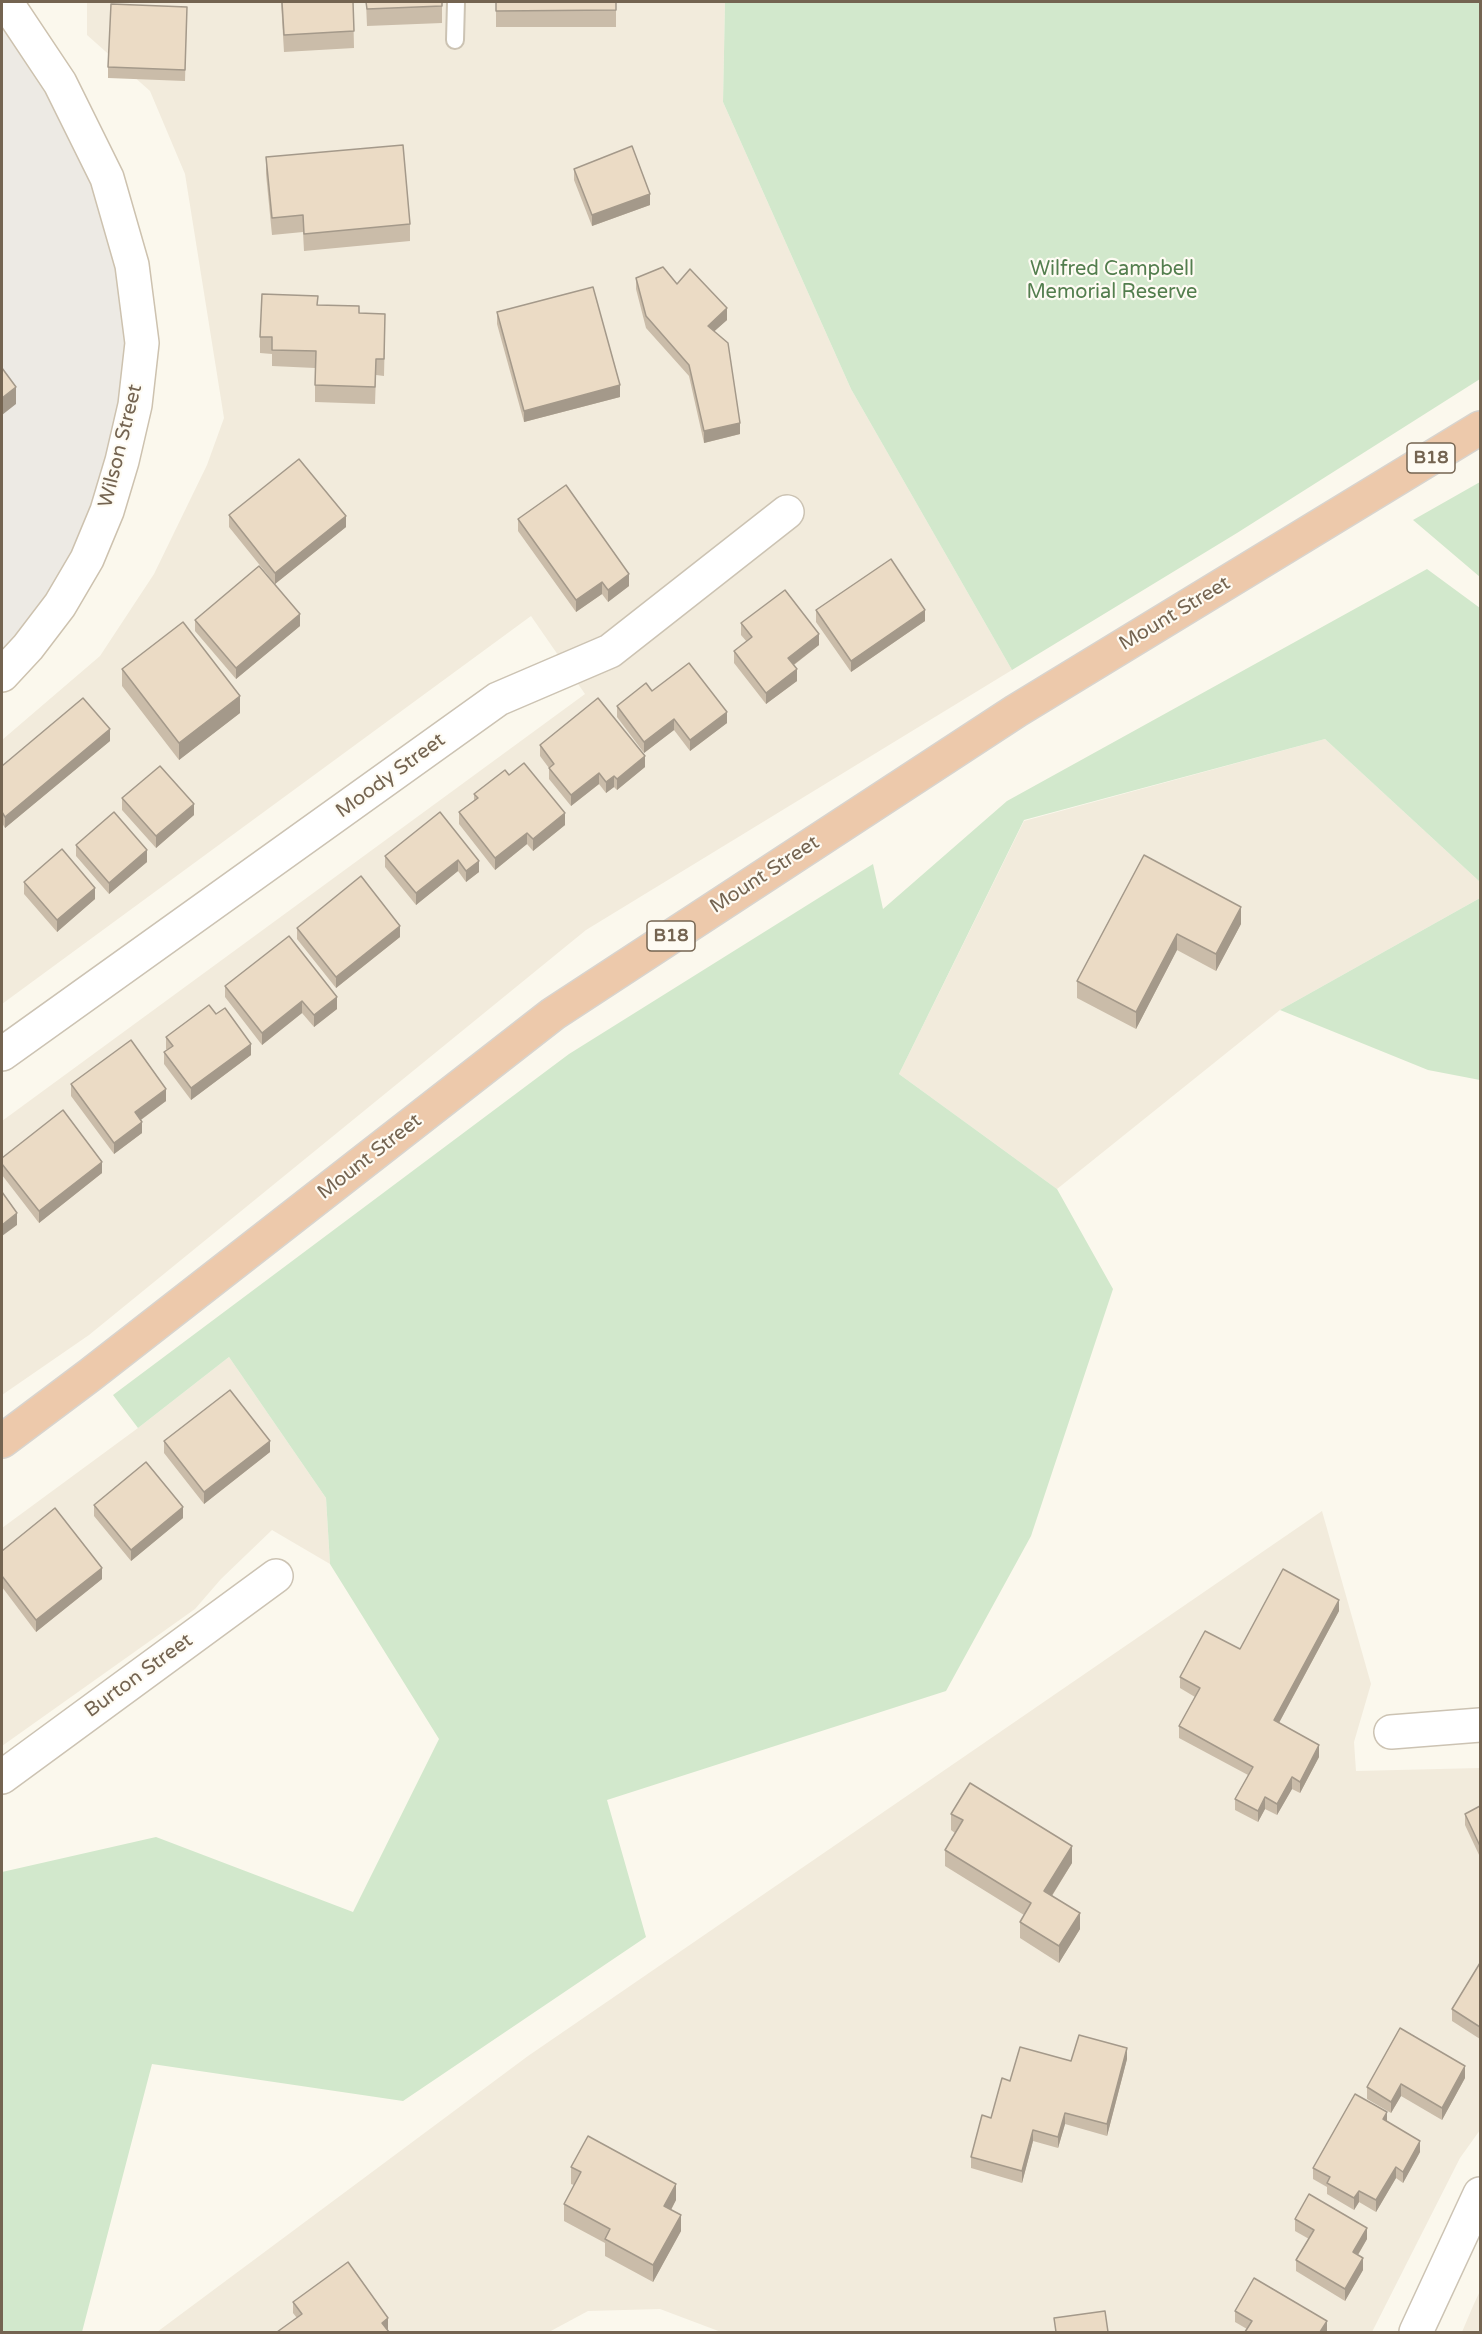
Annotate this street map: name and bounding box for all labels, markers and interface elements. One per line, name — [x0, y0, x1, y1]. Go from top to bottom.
park label: Wilfred Campbell Memorial Reserve — [1027, 258, 1197, 305]
street label: Wilson Street — [94, 382, 148, 510]
road number: B18 — [1407, 443, 1455, 473]
street label: Mount Street — [1115, 571, 1235, 657]
street label: Moody Street — [332, 728, 450, 824]
street label: Mount Street — [706, 831, 824, 919]
road number: B18 — [647, 921, 695, 951]
street label: Mount Street — [313, 1109, 427, 1205]
street label: Burton Street — [80, 1629, 198, 1723]

